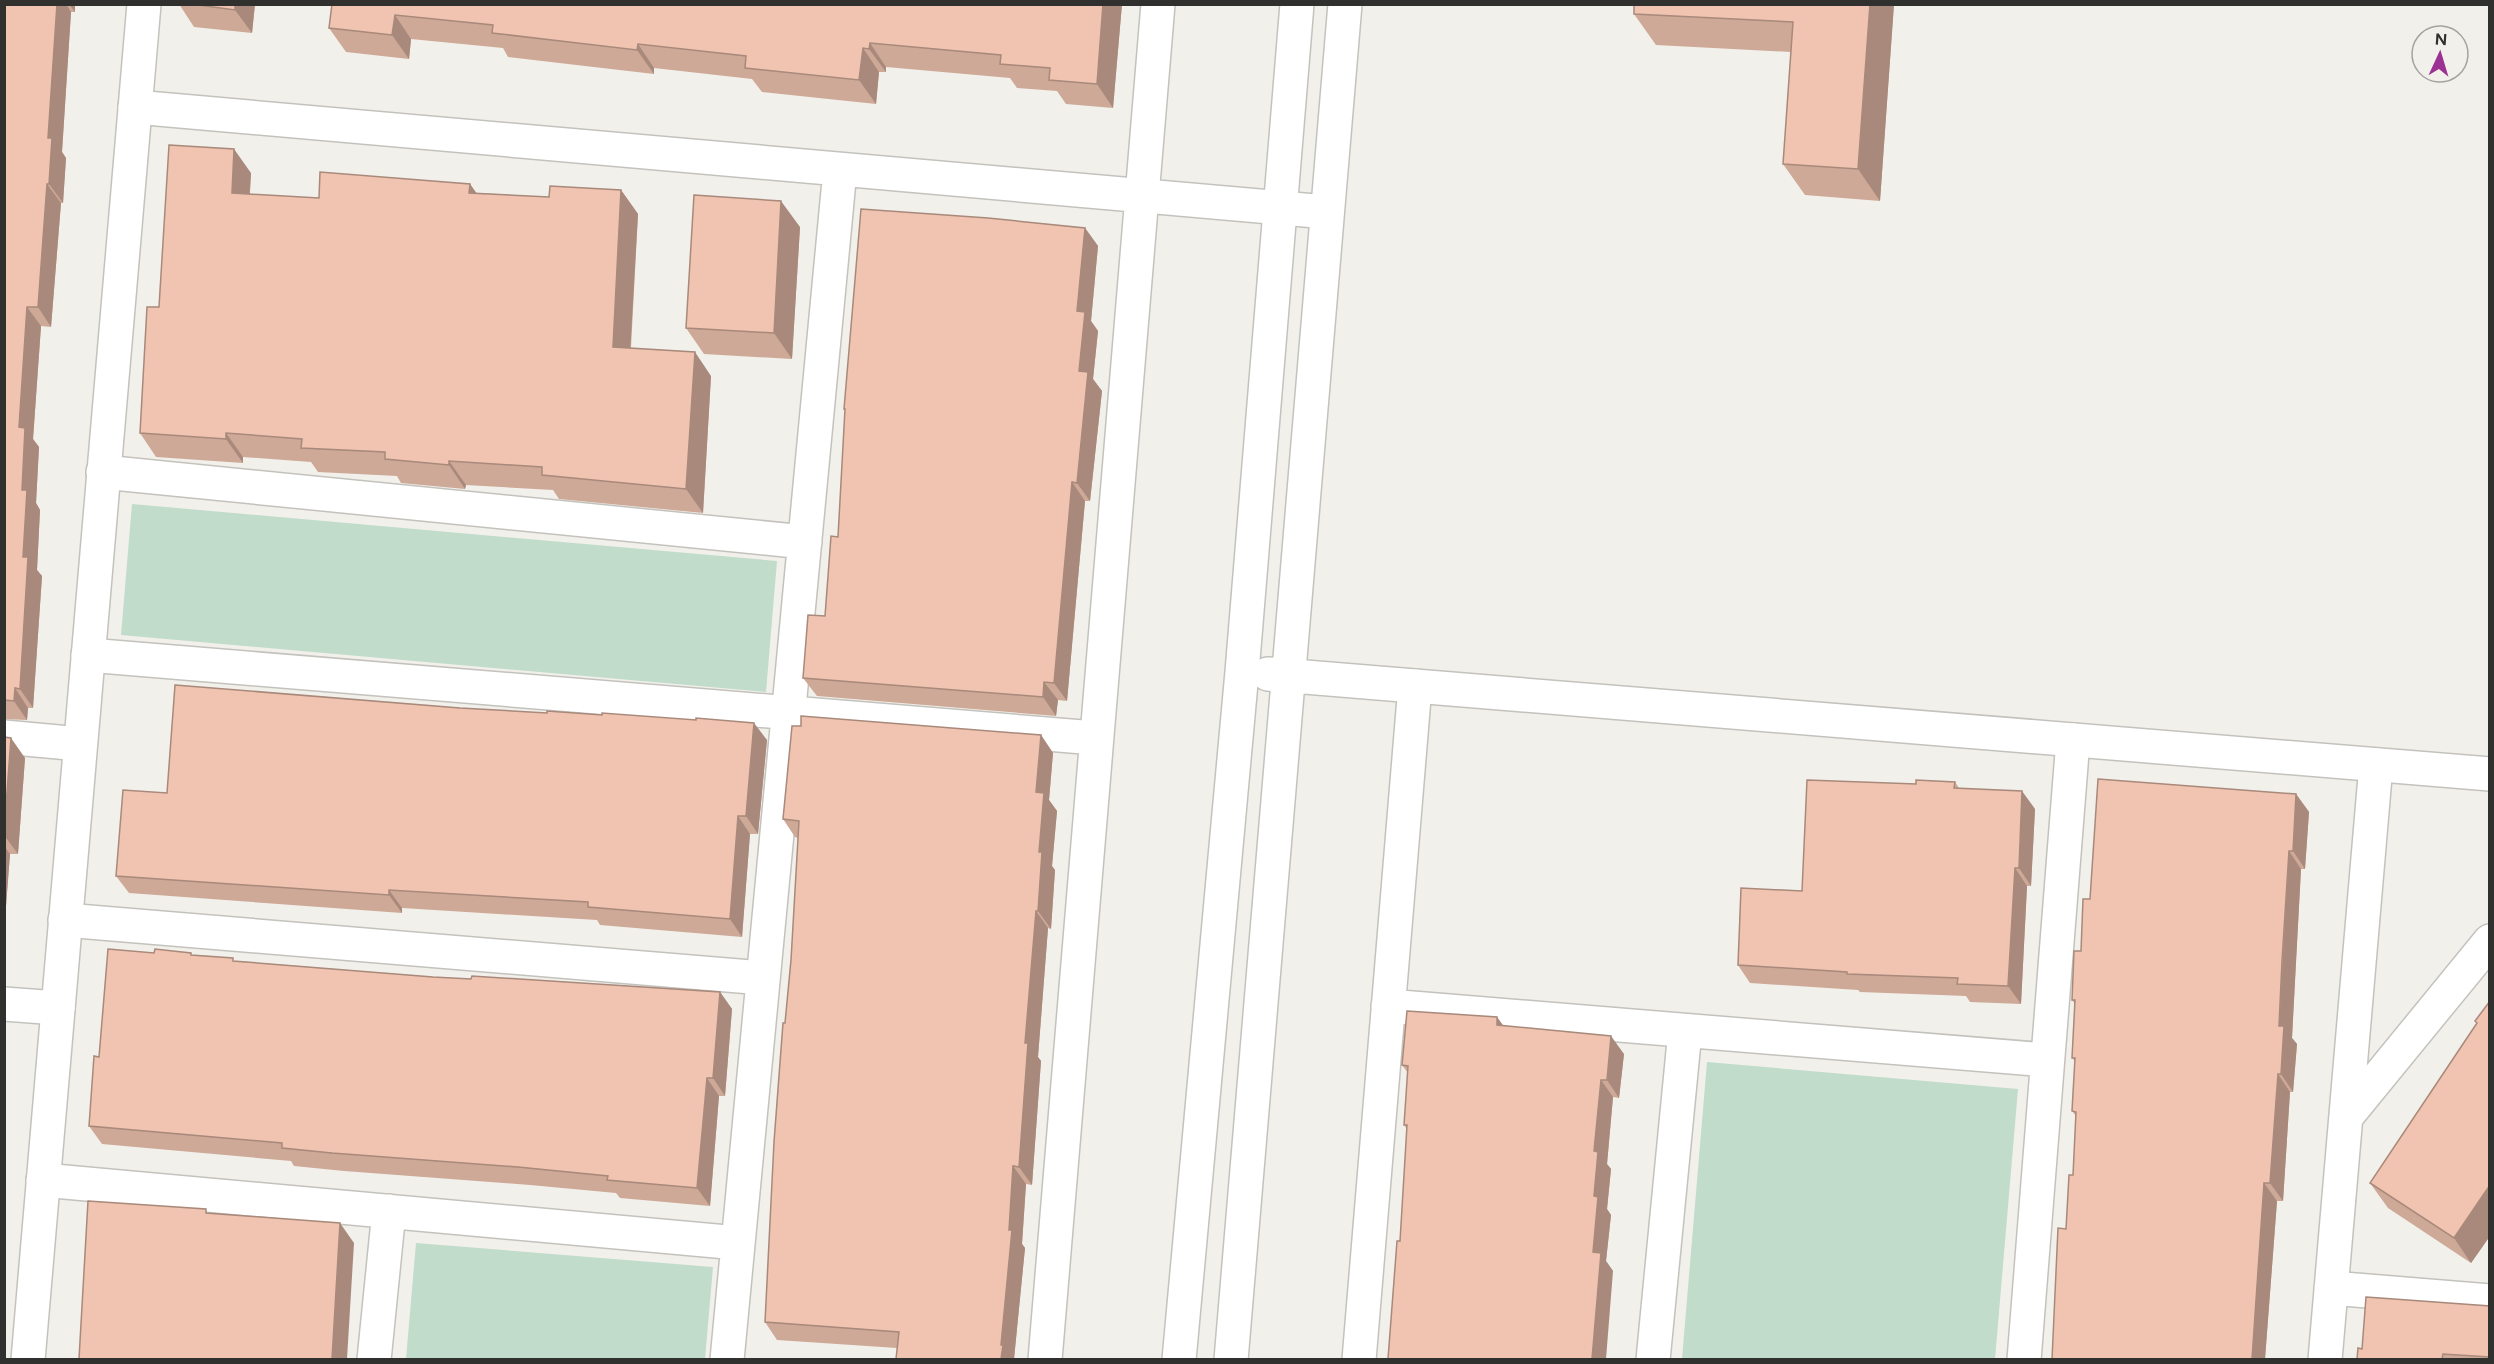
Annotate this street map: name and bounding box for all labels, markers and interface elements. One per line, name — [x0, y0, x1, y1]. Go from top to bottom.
north arrow — [2410, 24, 2470, 84]
text: N — [2434, 30, 2448, 49]

